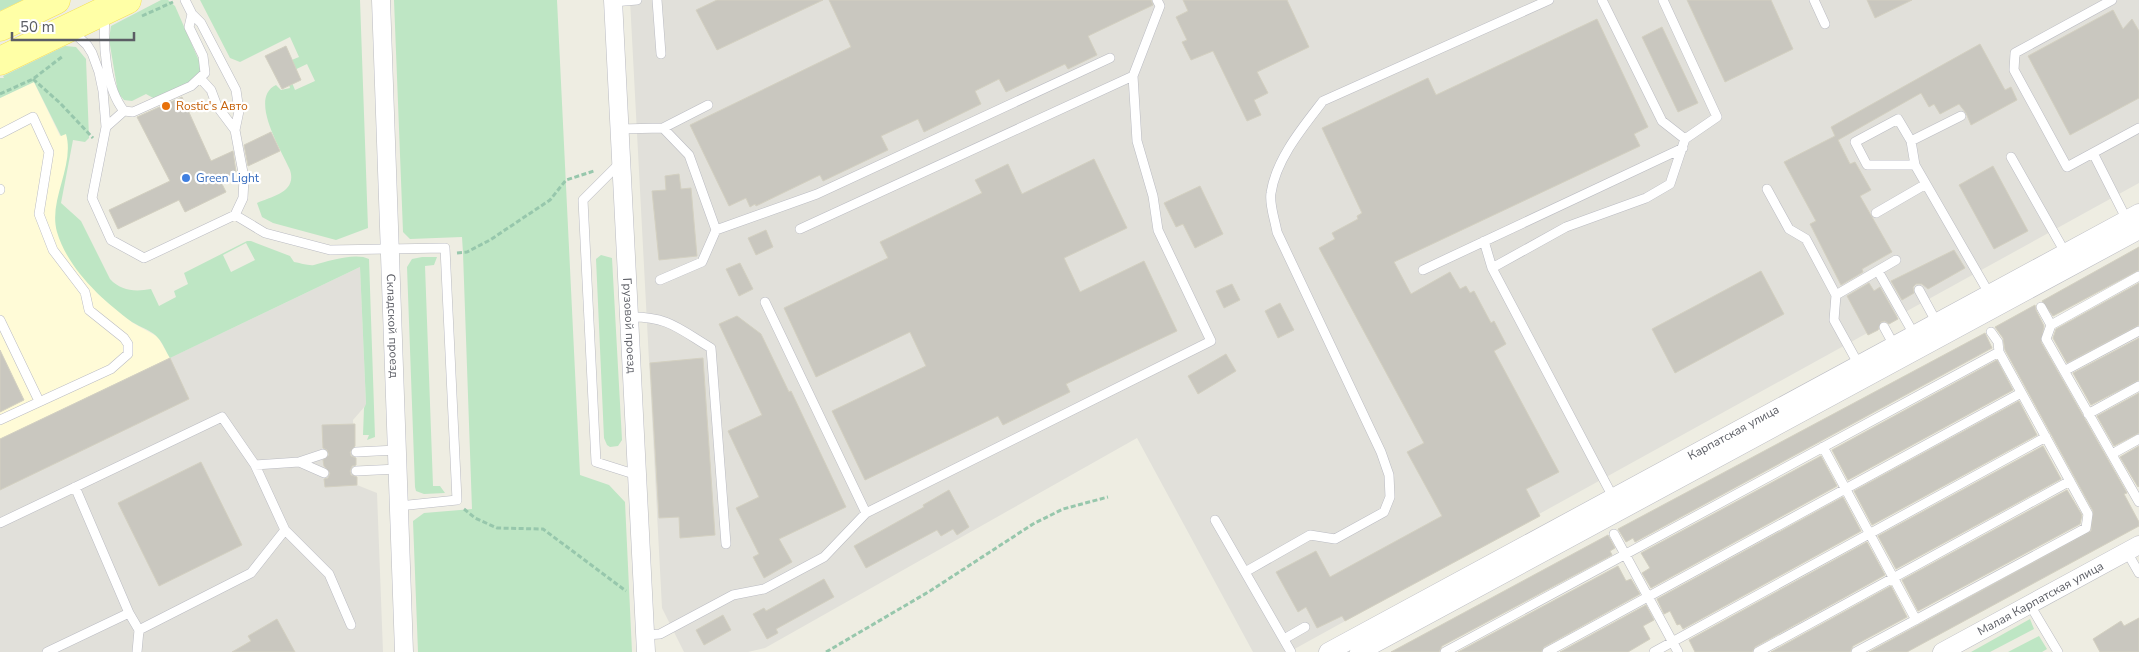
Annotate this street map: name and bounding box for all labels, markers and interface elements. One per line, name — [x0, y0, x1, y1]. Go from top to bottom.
scale bar — [12, 10, 135, 42]
text: 50 m — [20, 17, 55, 37]
place label: Rostic's Авто — [176, 98, 248, 114]
marker: Rostic's Авто — [160, 100, 172, 112]
place label: Green Light — [196, 170, 260, 186]
marker: Green Light — [180, 172, 192, 184]
street label: Складской проезд — [383, 273, 402, 378]
street label: Грузовой проезд — [619, 277, 640, 374]
street label: Карпатская улица — [1685, 401, 1782, 464]
street label: Малая Карпатская улица — [1975, 558, 2106, 639]

